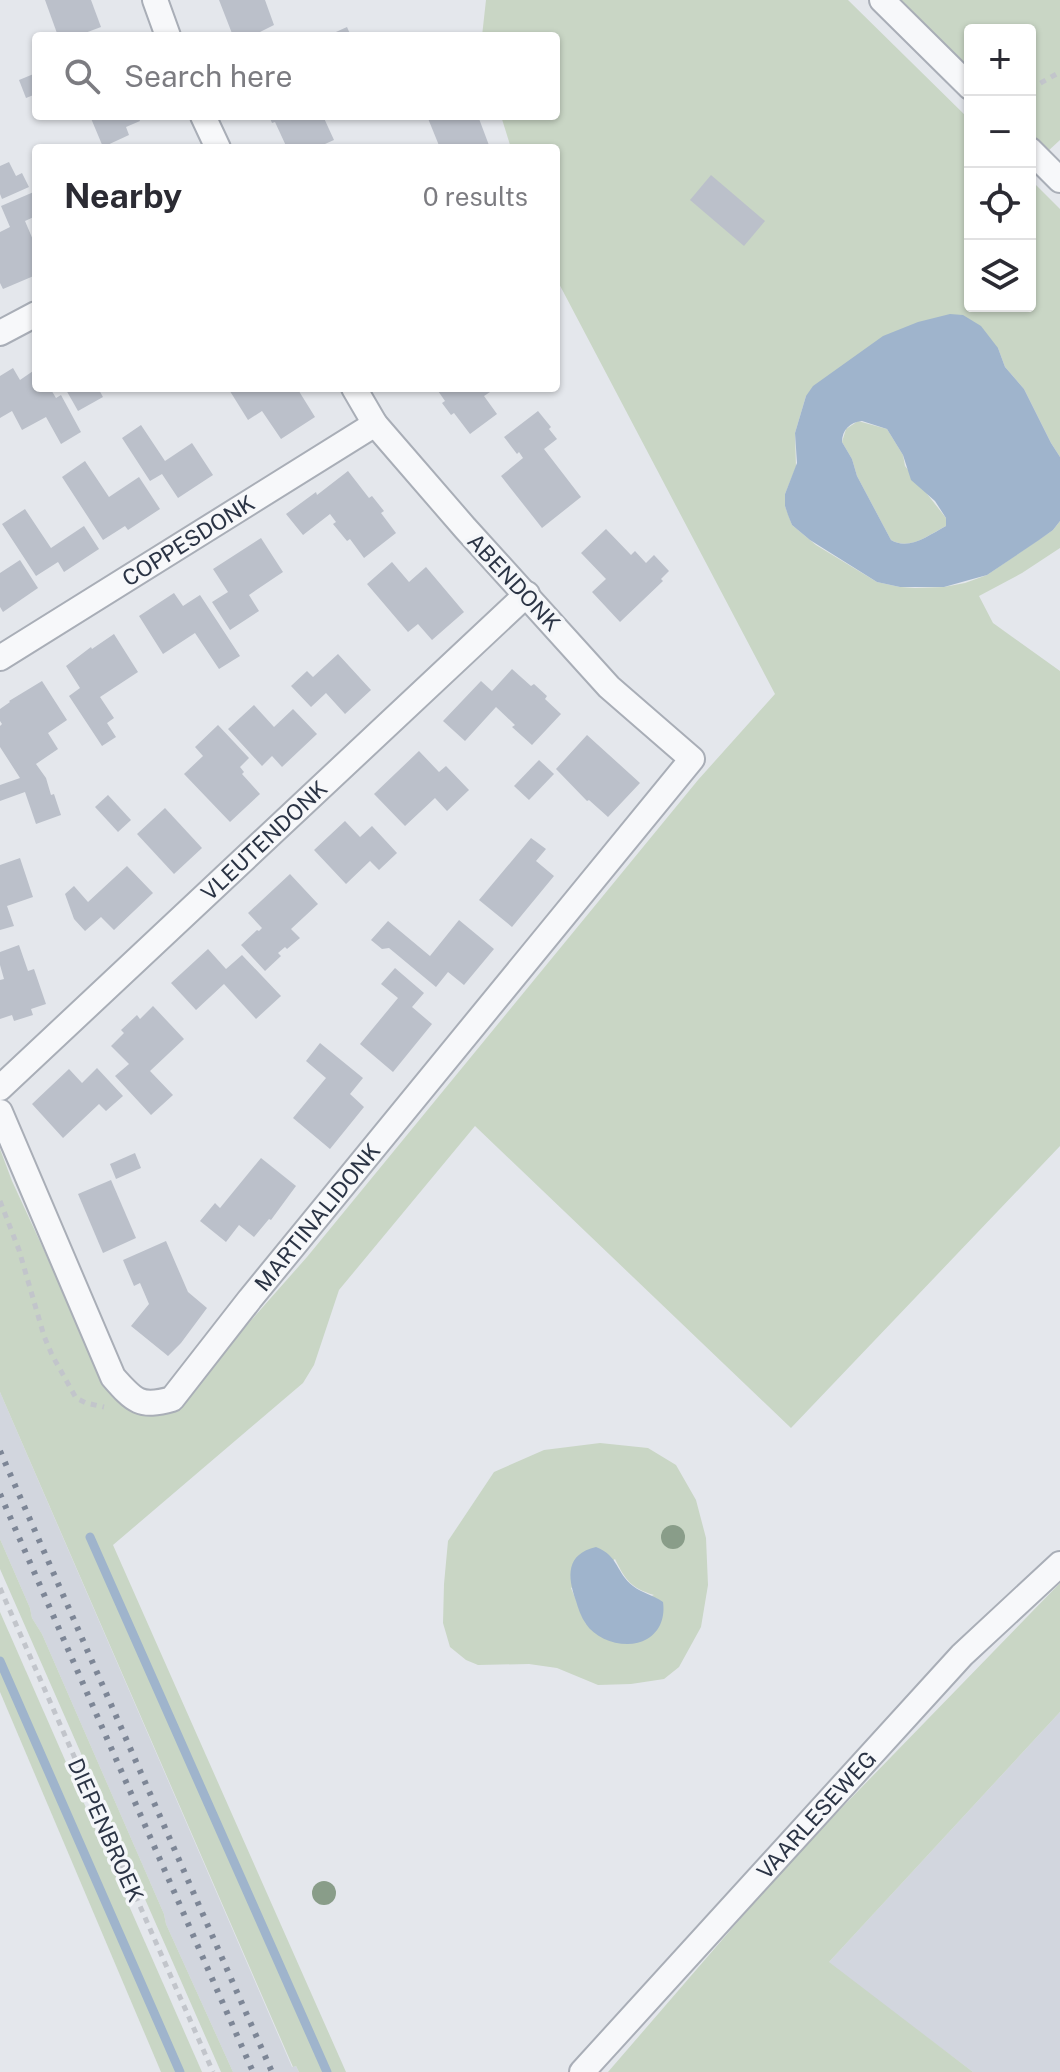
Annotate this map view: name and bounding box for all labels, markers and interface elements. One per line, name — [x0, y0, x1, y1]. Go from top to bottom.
map controls — [964, 24, 1036, 312]
button: + — [964, 24, 1036, 96]
search box — [32, 32, 560, 120]
icon: search — [60, 54, 104, 98]
text: Search here — [124, 58, 292, 94]
button: − — [964, 96, 1036, 168]
button: locate — [964, 168, 1036, 240]
text: Nearby — [64, 176, 182, 216]
text: 0 results — [423, 181, 528, 212]
button: layers — [964, 240, 1036, 312]
street label: COPPESDONK — [117, 490, 259, 591]
street label: ABENDONK — [462, 528, 566, 636]
street label: VLEUTENDONK — [196, 775, 332, 906]
street label: MARTINALIDONK — [249, 1138, 385, 1296]
street label: VAARLESEWEG — [751, 1745, 881, 1884]
street label: DIEPENBROEK — [63, 1754, 149, 1906]

